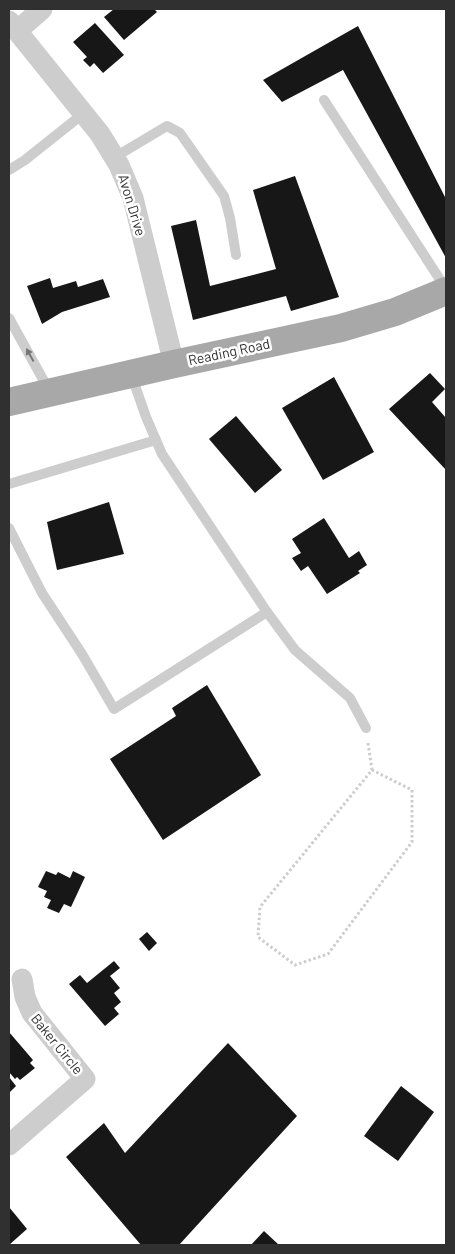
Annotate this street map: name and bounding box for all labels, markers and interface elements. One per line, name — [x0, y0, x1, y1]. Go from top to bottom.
street label: Avon Drive — [115, 172, 150, 238]
street label: Reading Road — [186, 335, 271, 368]
one-way arrow — [26, 348, 34, 363]
street label: Baker Circle — [28, 1010, 87, 1077]

